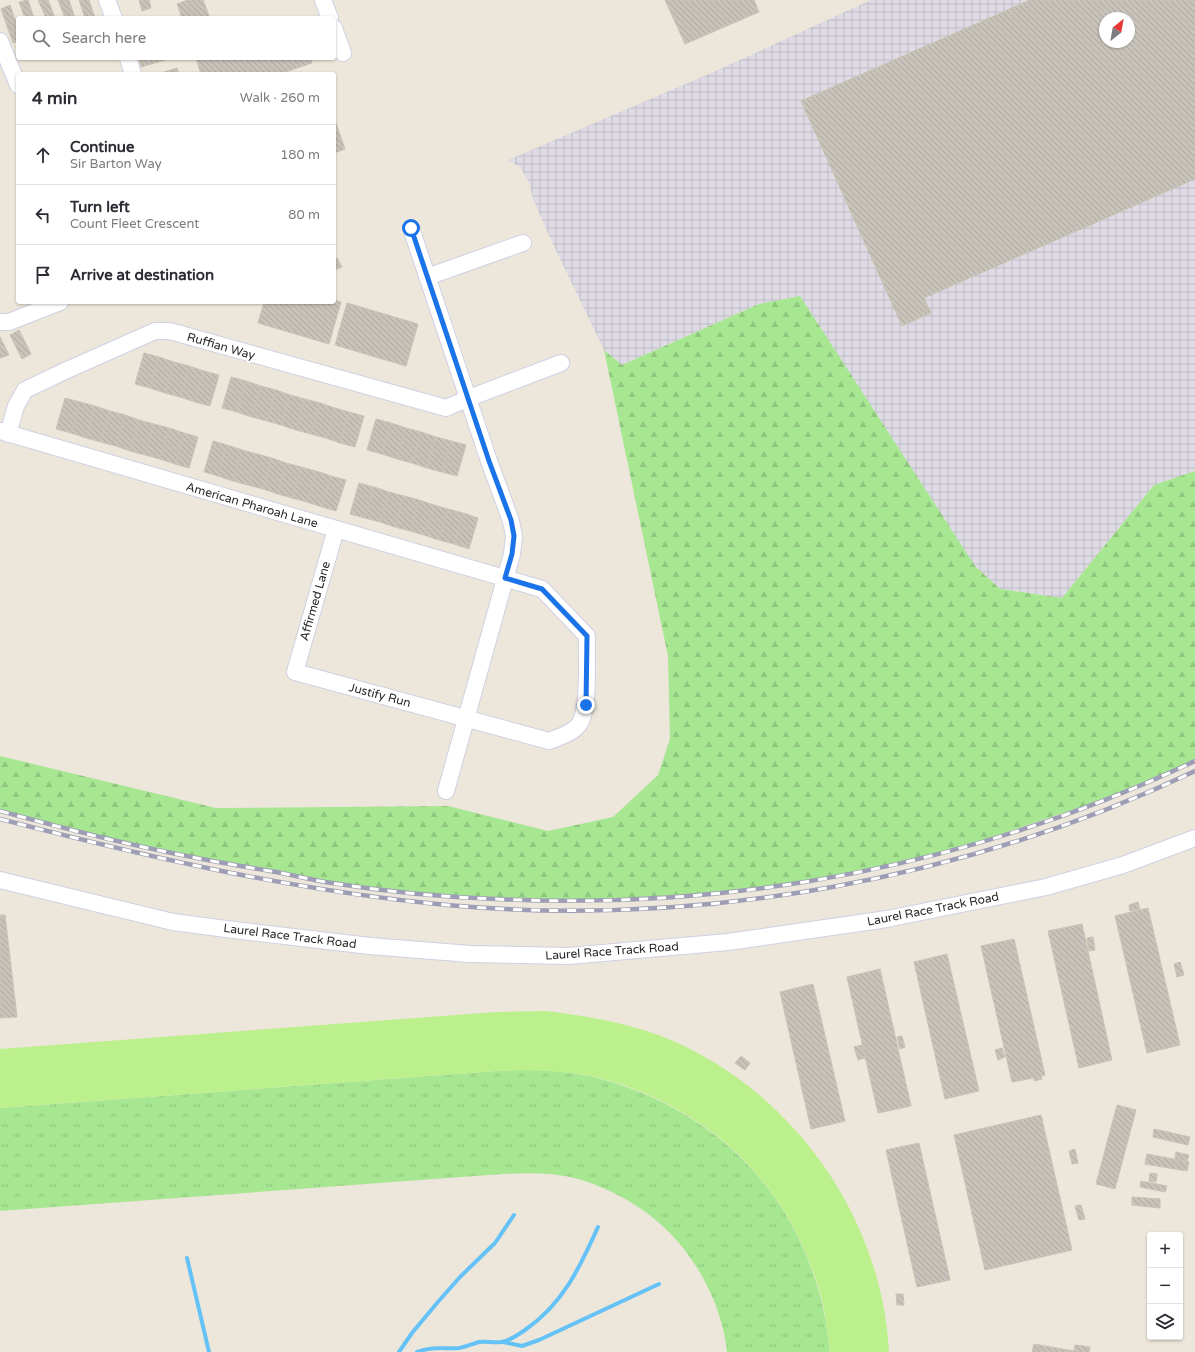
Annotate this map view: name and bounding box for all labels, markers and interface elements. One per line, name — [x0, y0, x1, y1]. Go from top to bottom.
north arrow — [1099, 12, 1135, 48]
search box — [16, 16, 336, 60]
icon: search — [30, 27, 52, 49]
text: Search here — [62, 29, 146, 47]
text: 4 min — [32, 88, 77, 109]
text: Walk · 260 m — [240, 90, 320, 106]
text: Continue — [70, 138, 134, 156]
icon: ahead — [32, 144, 54, 166]
text: 180 m — [280, 147, 320, 163]
text: Sir Barton Way — [70, 156, 162, 172]
text: Turn left — [70, 198, 130, 216]
icon: left — [32, 204, 54, 226]
text: 80 m — [288, 207, 320, 223]
text: Count Fleet Crescent — [70, 216, 199, 232]
route start — [402, 219, 420, 237]
icon: arrive — [32, 264, 54, 286]
text: Arrive at destination — [70, 266, 214, 284]
street label: Ruffian Way — [185, 330, 257, 363]
street label: American Pharoah Lane — [184, 479, 320, 531]
street label: Affirmed Lane — [297, 560, 333, 642]
street label: Justify Run — [348, 680, 412, 710]
route end — [577, 696, 595, 714]
street label: Laurel Race Track Road — [866, 889, 1000, 929]
street label: Laurel Race Track Road — [223, 921, 357, 951]
street label: Laurel Race Track Road — [545, 939, 679, 963]
map controls — [1147, 1232, 1183, 1340]
button: + — [1147, 1232, 1183, 1268]
button: − — [1147, 1268, 1183, 1304]
button: layers — [1147, 1304, 1183, 1340]

